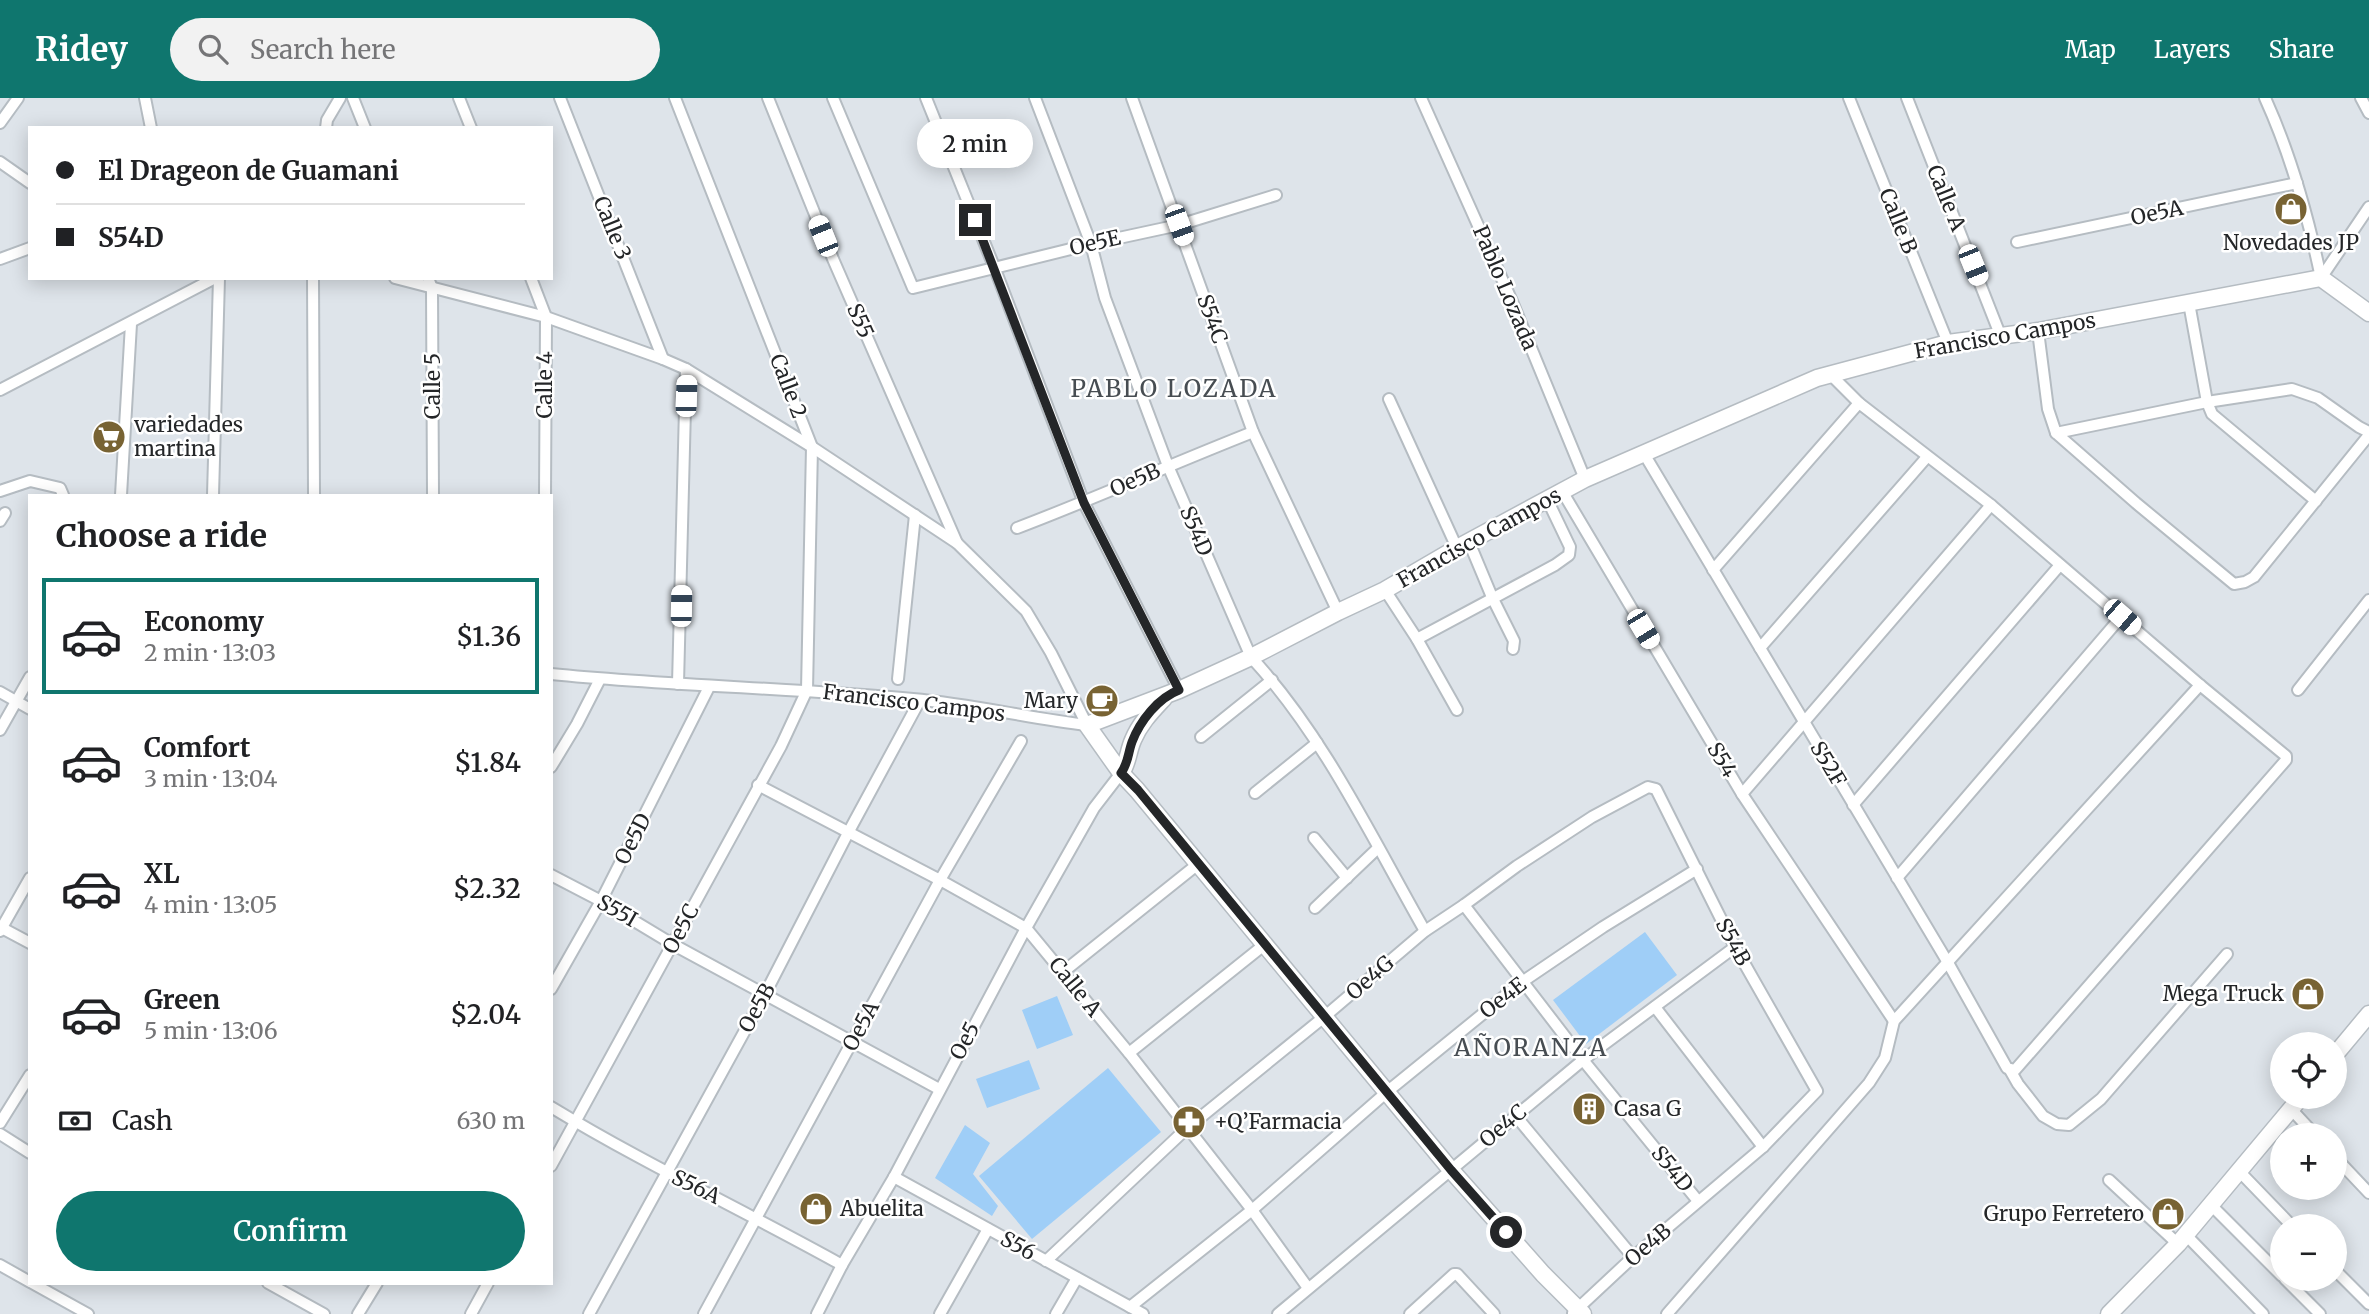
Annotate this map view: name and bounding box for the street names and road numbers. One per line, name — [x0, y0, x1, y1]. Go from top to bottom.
street label: Calle A — [1921, 161, 1972, 235]
street label: Calle B — [1873, 184, 1924, 258]
street label: Calle 3 — [588, 192, 637, 264]
street label: Oe5A — [2128, 194, 2186, 231]
street label: Pablo Lozada — [1467, 221, 1544, 354]
street label: Oe5E — [1067, 223, 1124, 261]
street label: S54C — [1191, 291, 1234, 347]
street label: S55 — [841, 299, 880, 342]
street label: Francisco Campos — [1912, 306, 2098, 365]
street label: Calle 2 — [764, 350, 813, 422]
street label: Calle 4 — [531, 351, 558, 419]
street label: Calle 5 — [419, 353, 446, 419]
street label: Oe5B — [1105, 457, 1164, 503]
street label: Francisco Campos — [1392, 481, 1566, 594]
street label: S54D — [1174, 502, 1219, 560]
street label: Francisco Campos — [821, 678, 1007, 727]
street label: S52F — [1804, 736, 1852, 791]
street label: S54 — [1701, 737, 1743, 782]
street label: Oe5D — [608, 808, 657, 869]
street label: S55I — [592, 888, 642, 933]
street label: Oe5C — [656, 899, 705, 958]
street label: S54B — [1710, 913, 1757, 970]
street label: Oe4G — [1340, 949, 1399, 1006]
street label: Calle A — [1043, 951, 1108, 1022]
street label: Oe4E — [1474, 970, 1532, 1024]
street label: Oe5B — [732, 978, 781, 1037]
street label: Oe5A — [836, 996, 885, 1055]
street label: Oe5 — [944, 1017, 986, 1064]
street label: Oe4C — [1474, 1098, 1532, 1153]
street label: S54D — [1646, 1140, 1699, 1197]
street label: S56A — [667, 1163, 725, 1210]
street label: Oe4B — [1619, 1217, 1677, 1272]
street label: S56 — [996, 1225, 1041, 1266]

